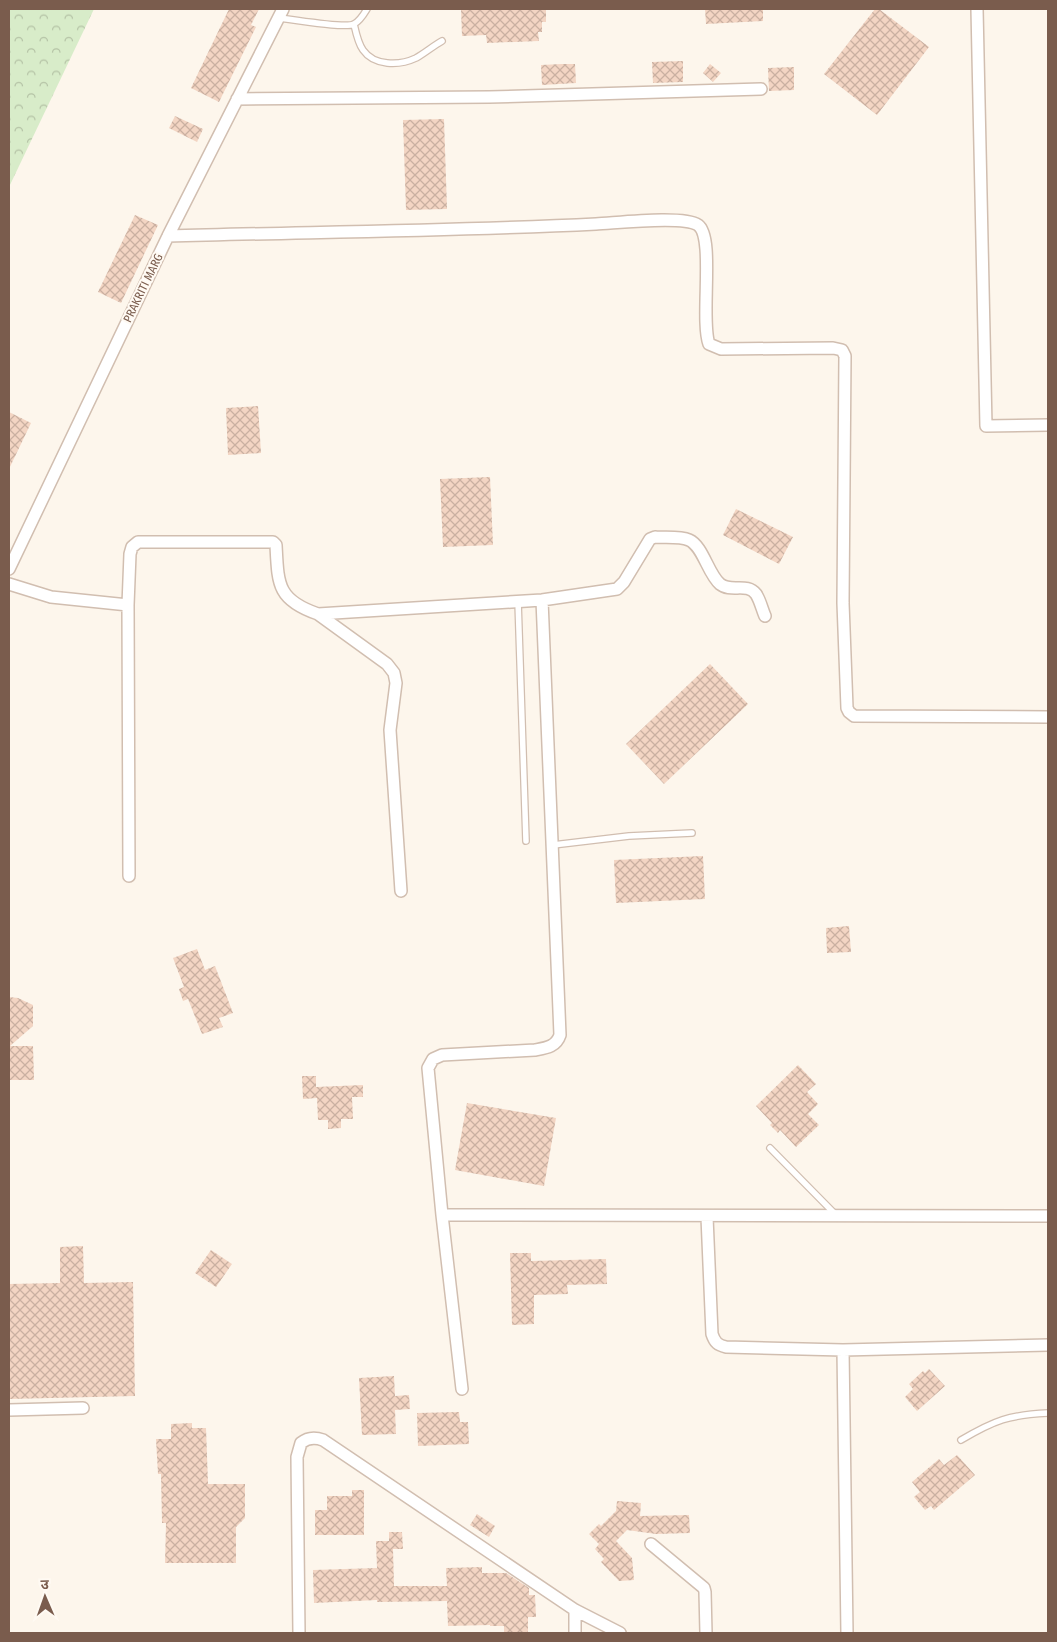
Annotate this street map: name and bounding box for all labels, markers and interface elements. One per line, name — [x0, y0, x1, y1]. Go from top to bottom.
street label: PRAKRITI MARG — [120, 251, 166, 325]
north arrow — [20, 1572, 70, 1622]
text: उ — [40, 1576, 50, 1593]

